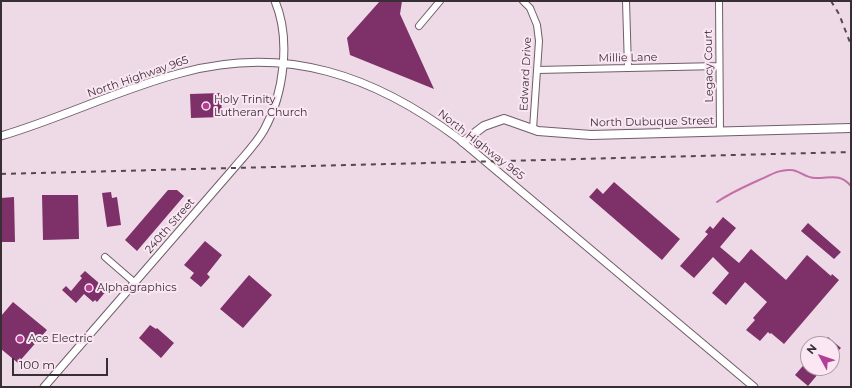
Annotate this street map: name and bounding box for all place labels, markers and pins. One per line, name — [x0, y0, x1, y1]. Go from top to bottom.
place label: Holy Trinity Lutheran Church — [214, 93, 308, 119]
marker: Holy Trinity Lutheran Church — [201, 101, 211, 111]
place label: Alphagraphics — [97, 281, 177, 295]
marker: Alphagraphics — [84, 283, 94, 293]
place label: Ace Electric — [28, 332, 93, 346]
marker: Ace Electric — [15, 334, 25, 344]

